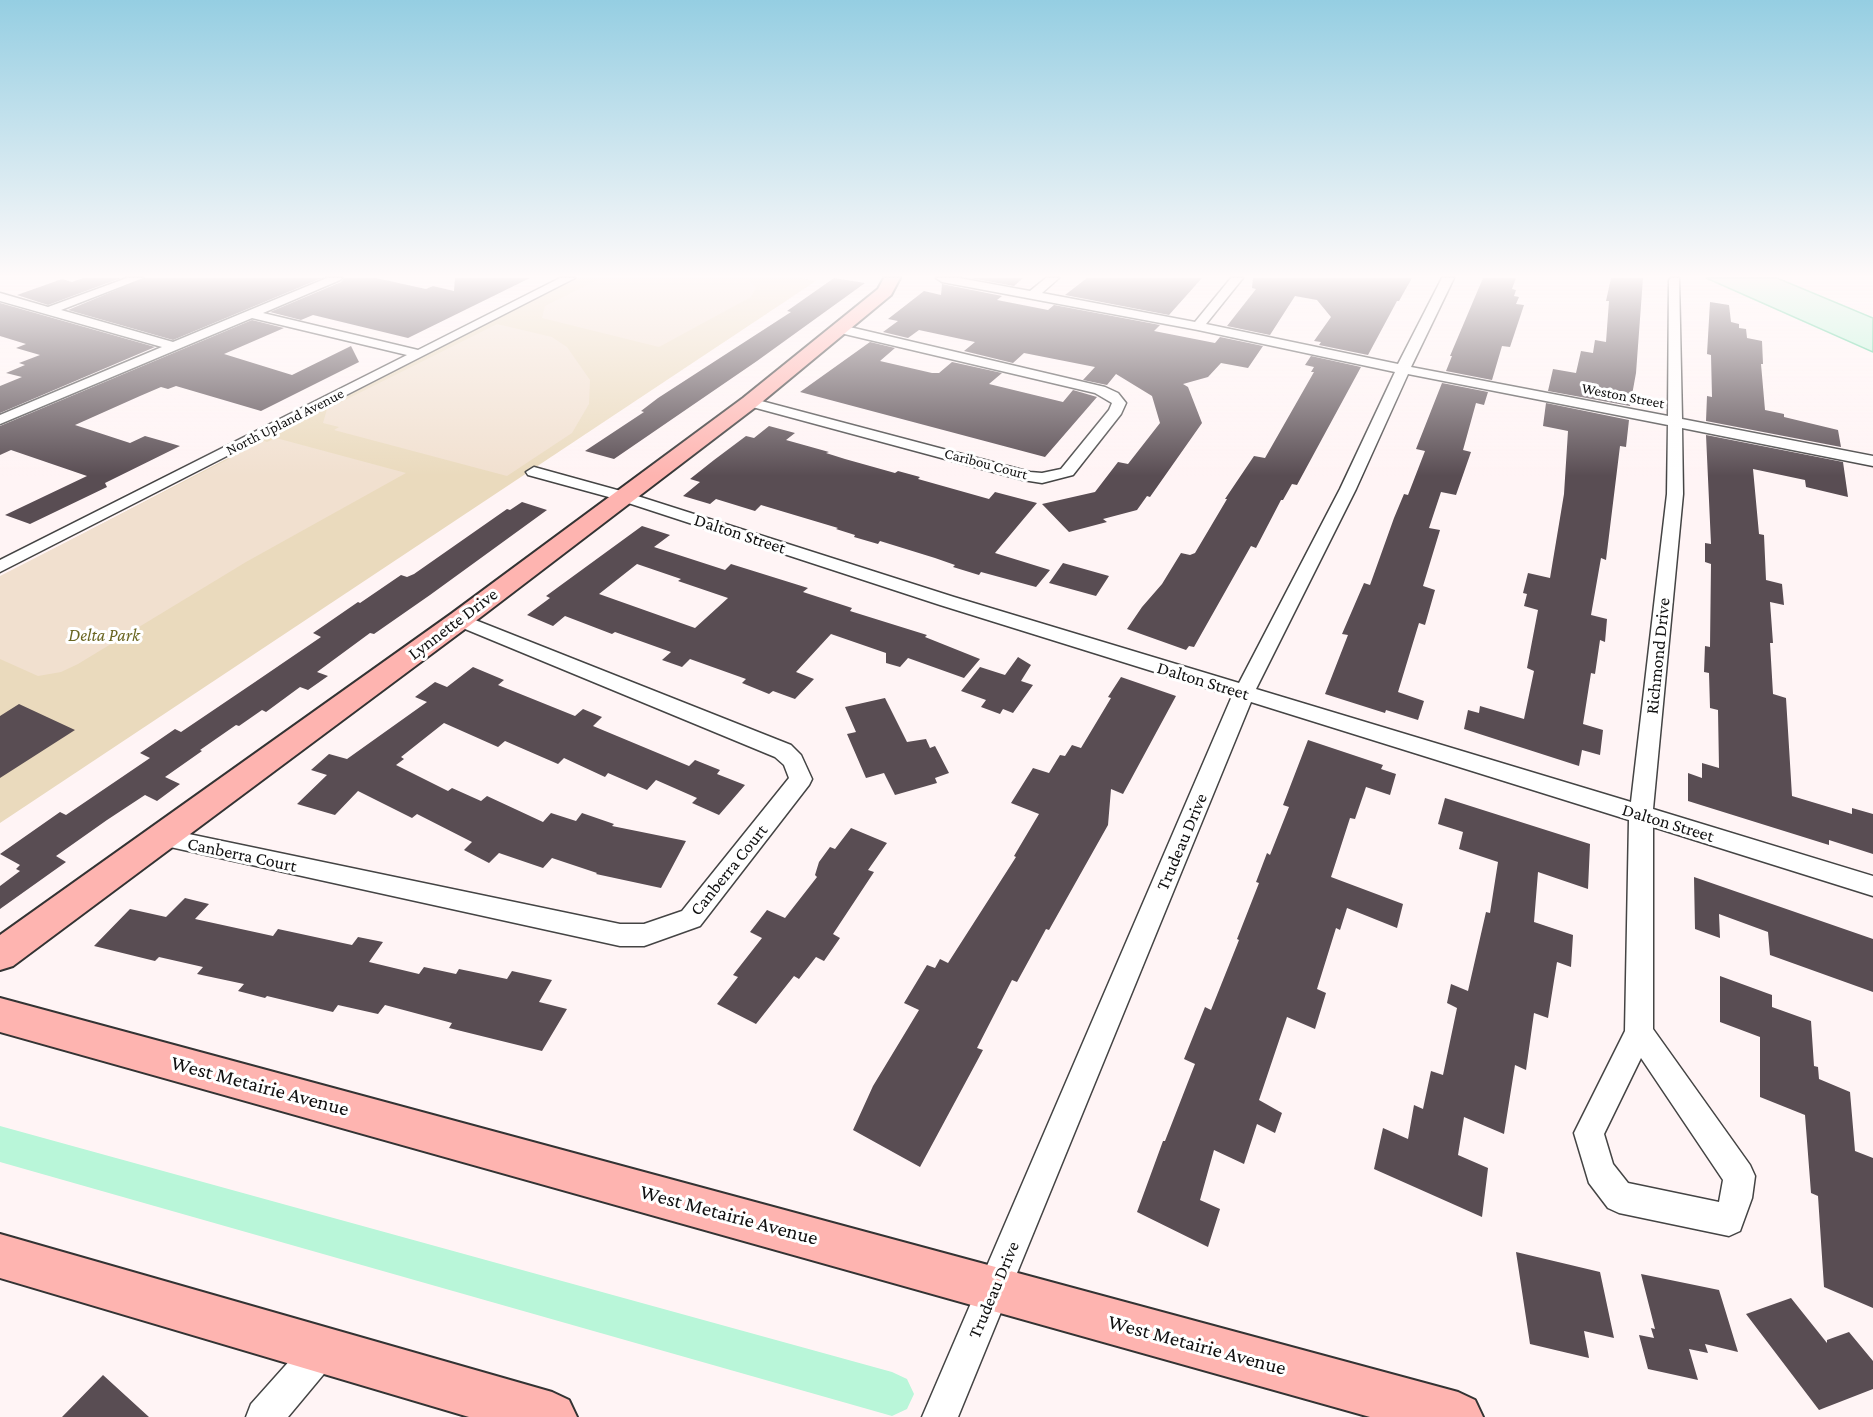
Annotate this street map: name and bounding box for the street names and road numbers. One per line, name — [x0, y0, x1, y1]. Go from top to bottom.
street label: Weston Street — [1580, 379, 1666, 413]
street label: North Upland Avenue — [223, 385, 347, 459]
street label: Caribou Court — [942, 444, 1030, 484]
street label: Dalton Street — [691, 509, 789, 559]
street label: Lynnette Drive — [404, 583, 502, 665]
street label: Richmond Drive — [1641, 597, 1675, 715]
street label: Dalton Street — [1154, 657, 1252, 705]
street label: Trudeau Drive — [1152, 790, 1212, 894]
street label: Dalton Street — [1619, 799, 1717, 847]
street label: Canberra Court — [686, 820, 772, 920]
street label: Canberra Court — [185, 833, 299, 877]
street label: West Metairie Avenue — [168, 1050, 352, 1122]
street label: West Metairie Avenue — [637, 1179, 821, 1251]
street label: Trudeau Drive — [964, 1238, 1024, 1342]
street label: West Metairie Avenue — [1105, 1309, 1289, 1381]

